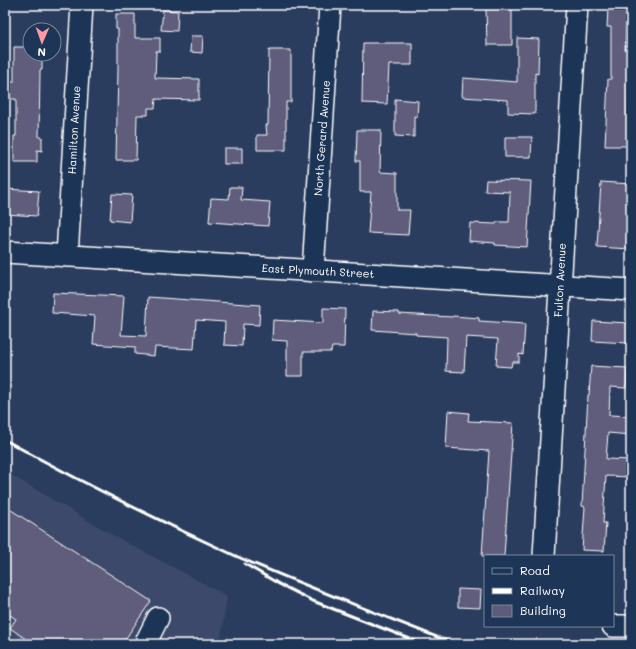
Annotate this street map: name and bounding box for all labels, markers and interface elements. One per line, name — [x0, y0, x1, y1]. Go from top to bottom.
north arrow — [22, 22, 62, 62]
text: N — [37, 45, 46, 60]
street label: North Gerard Avenue — [310, 79, 333, 196]
street label: Hamilton Avenue — [64, 85, 83, 175]
street label: Fulton Avenue — [550, 242, 569, 317]
street label: East Plymouth Street — [261, 260, 375, 281]
legend — [484, 555, 614, 627]
text: Road — [520, 562, 550, 578]
text: Railway — [520, 582, 565, 598]
text: Building — [520, 602, 566, 618]

